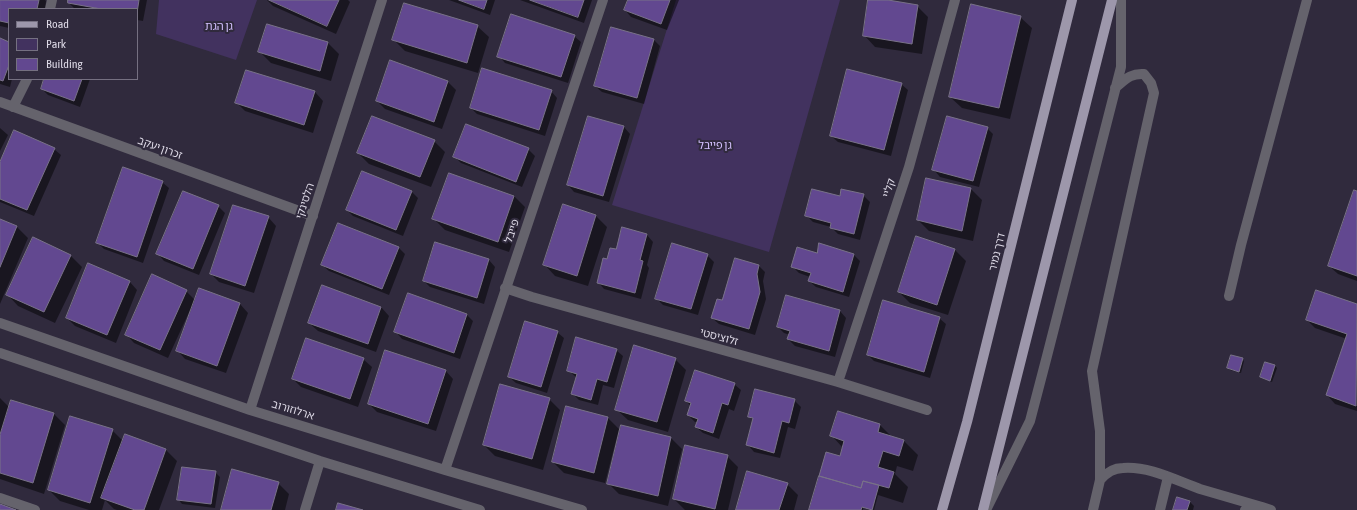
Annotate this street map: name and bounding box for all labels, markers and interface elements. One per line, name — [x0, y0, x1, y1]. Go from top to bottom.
legend — [8, 8, 138, 80]
text: Road — [46, 17, 69, 31]
park label: גן הגת — [205, 20, 233, 34]
text: Park — [46, 37, 66, 51]
text: Building — [46, 57, 83, 71]
street label: זכרון יעקב — [136, 134, 184, 162]
park label: גן פייבל — [698, 139, 732, 153]
street label: קליי — [880, 177, 898, 199]
street label: הלסינקי — [293, 181, 317, 221]
street label: פייבל — [502, 217, 522, 245]
street label: דרך נמיר — [986, 232, 1008, 272]
street label: זלוציסטי — [698, 326, 740, 348]
street label: ארלוזורוב — [270, 397, 316, 423]

